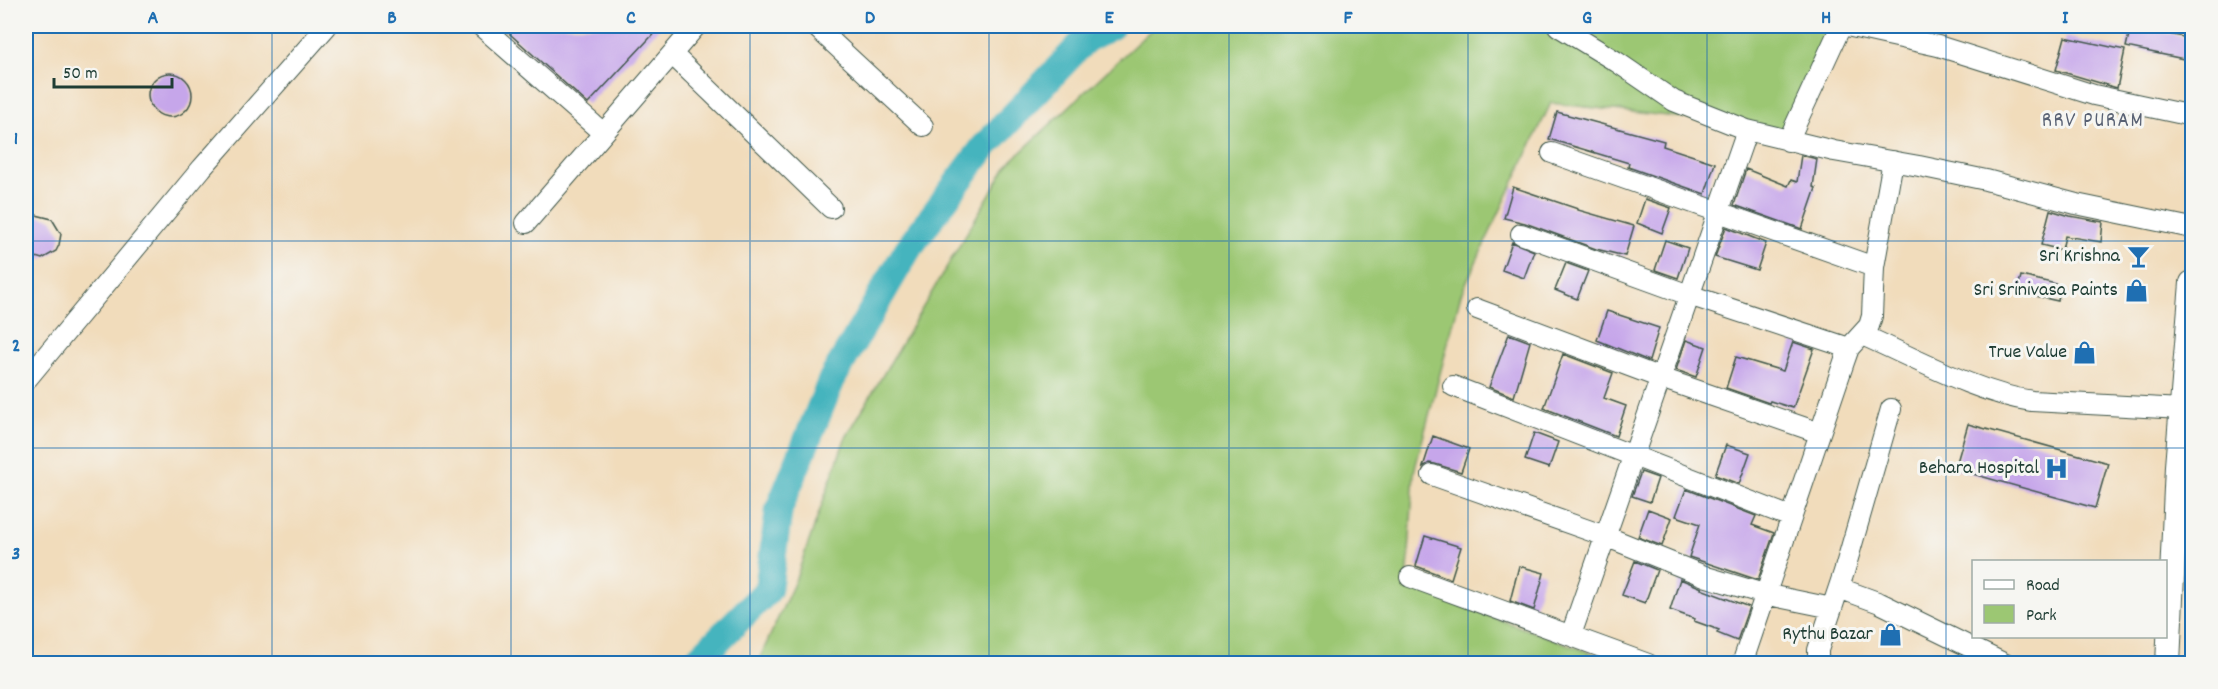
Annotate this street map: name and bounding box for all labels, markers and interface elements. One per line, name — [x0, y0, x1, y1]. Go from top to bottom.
text: A — [148, 5, 159, 33]
text: B — [387, 5, 397, 33]
text: C — [626, 5, 636, 33]
text: D — [865, 5, 876, 33]
text: E — [1104, 5, 1114, 33]
text: F — [1344, 5, 1354, 33]
text: G — [1582, 5, 1592, 33]
text: H — [1821, 5, 1831, 33]
text: I — [2062, 5, 2069, 33]
scale bar — [54, 51, 172, 89]
text: 50 m — [63, 62, 98, 87]
district label: RRV PURAM — [2042, 107, 2144, 137]
text: 1 — [14, 126, 18, 154]
place label: Sri Krishna — [2039, 243, 2121, 271]
bar icon: Sri Krishna — [2125, 244, 2151, 270]
place label: Sri Srinivasa Paints — [1973, 277, 2118, 305]
shop icon: Sri Srinivasa Paints — [2123, 278, 2149, 304]
text: 2 — [12, 333, 20, 361]
place label: True Value — [1988, 339, 2067, 367]
shop icon: True Value — [2072, 340, 2098, 366]
place label: Behara Hospital — [1919, 455, 2039, 483]
hospital icon: Behara Hospital — [2044, 456, 2070, 482]
text: 3 — [12, 541, 20, 569]
legend — [1972, 560, 2167, 638]
text: Road — [2026, 574, 2060, 599]
text: Park — [2026, 604, 2057, 629]
place label: Rythu Bazar — [1782, 621, 1874, 649]
shop icon: Rythu Bazar — [1878, 622, 1904, 648]

